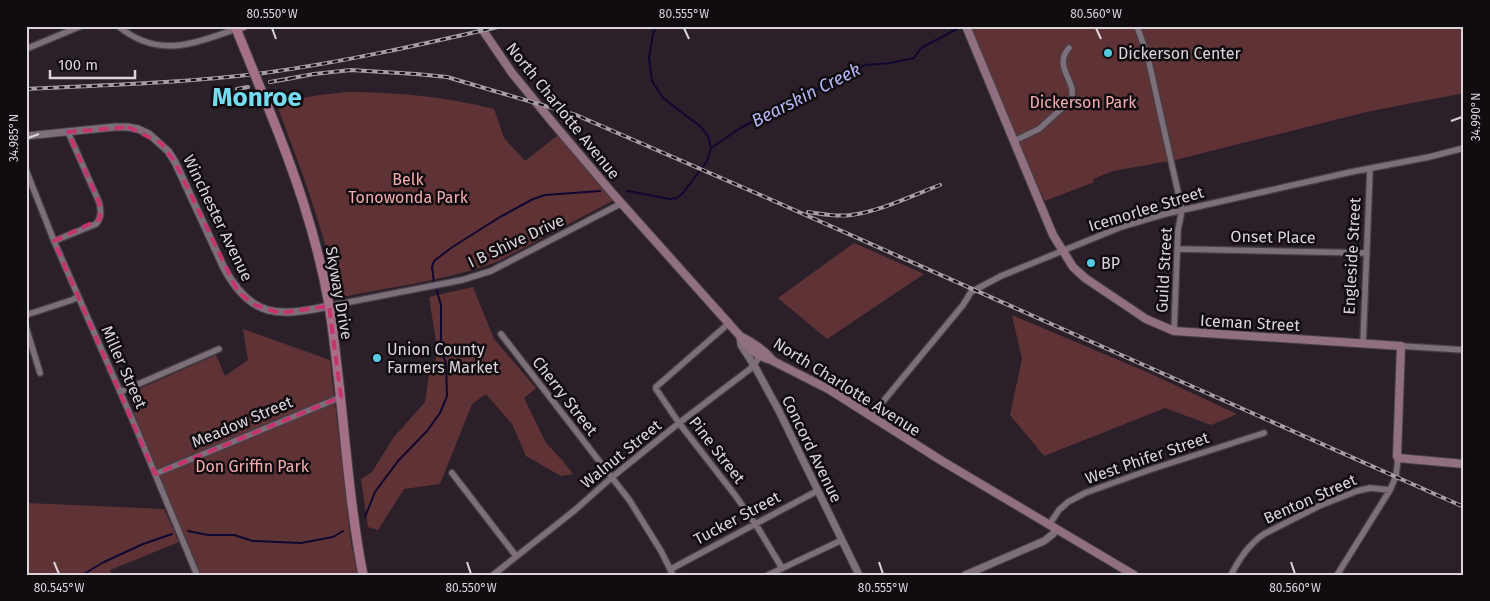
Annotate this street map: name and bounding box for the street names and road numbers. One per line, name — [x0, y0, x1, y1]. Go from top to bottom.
street label: North Charlotte Avenue — [502, 39, 624, 183]
street label: Winchester Avenue — [179, 152, 257, 284]
street label: Icemorlee Street — [1086, 182, 1206, 236]
street label: Engleside Street — [1339, 197, 1365, 315]
street label: I B Shive Drive — [465, 210, 567, 272]
street label: Guild Street — [1152, 226, 1176, 313]
street label: Onset Place — [1230, 227, 1316, 247]
street label: Skyway Drive — [321, 245, 357, 341]
street label: Iceman Street — [1199, 311, 1301, 335]
street label: Miller Street — [97, 323, 151, 412]
street label: North Charlotte Avenue — [770, 334, 924, 440]
street label: Cherry Street — [528, 353, 602, 439]
street label: Meadow Street — [189, 392, 296, 452]
street label: Concord Avenue — [778, 392, 846, 506]
street label: Pine Street — [685, 413, 749, 487]
street label: Walnut Street — [577, 416, 665, 492]
street label: West Phifer Street — [1083, 428, 1212, 488]
street label: Benton Street — [1261, 470, 1360, 528]
street label: Tucker Street — [691, 487, 784, 549]

